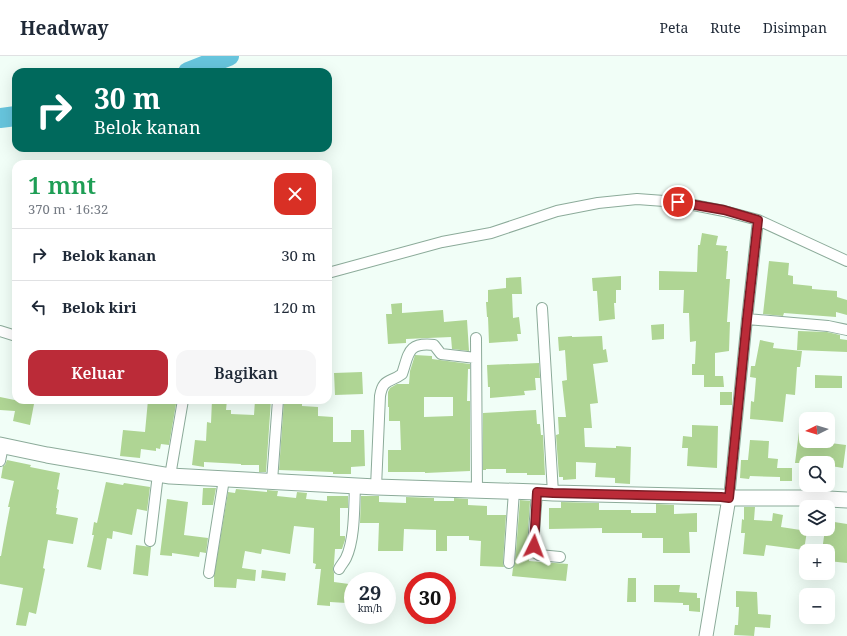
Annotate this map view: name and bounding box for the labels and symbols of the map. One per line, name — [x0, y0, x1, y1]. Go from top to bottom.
pin — [661, 185, 695, 219]
north arrow — [799, 412, 835, 448]
position arrow — [513, 525, 555, 567]
speed limit sign: 30 — [404, 572, 456, 624]

